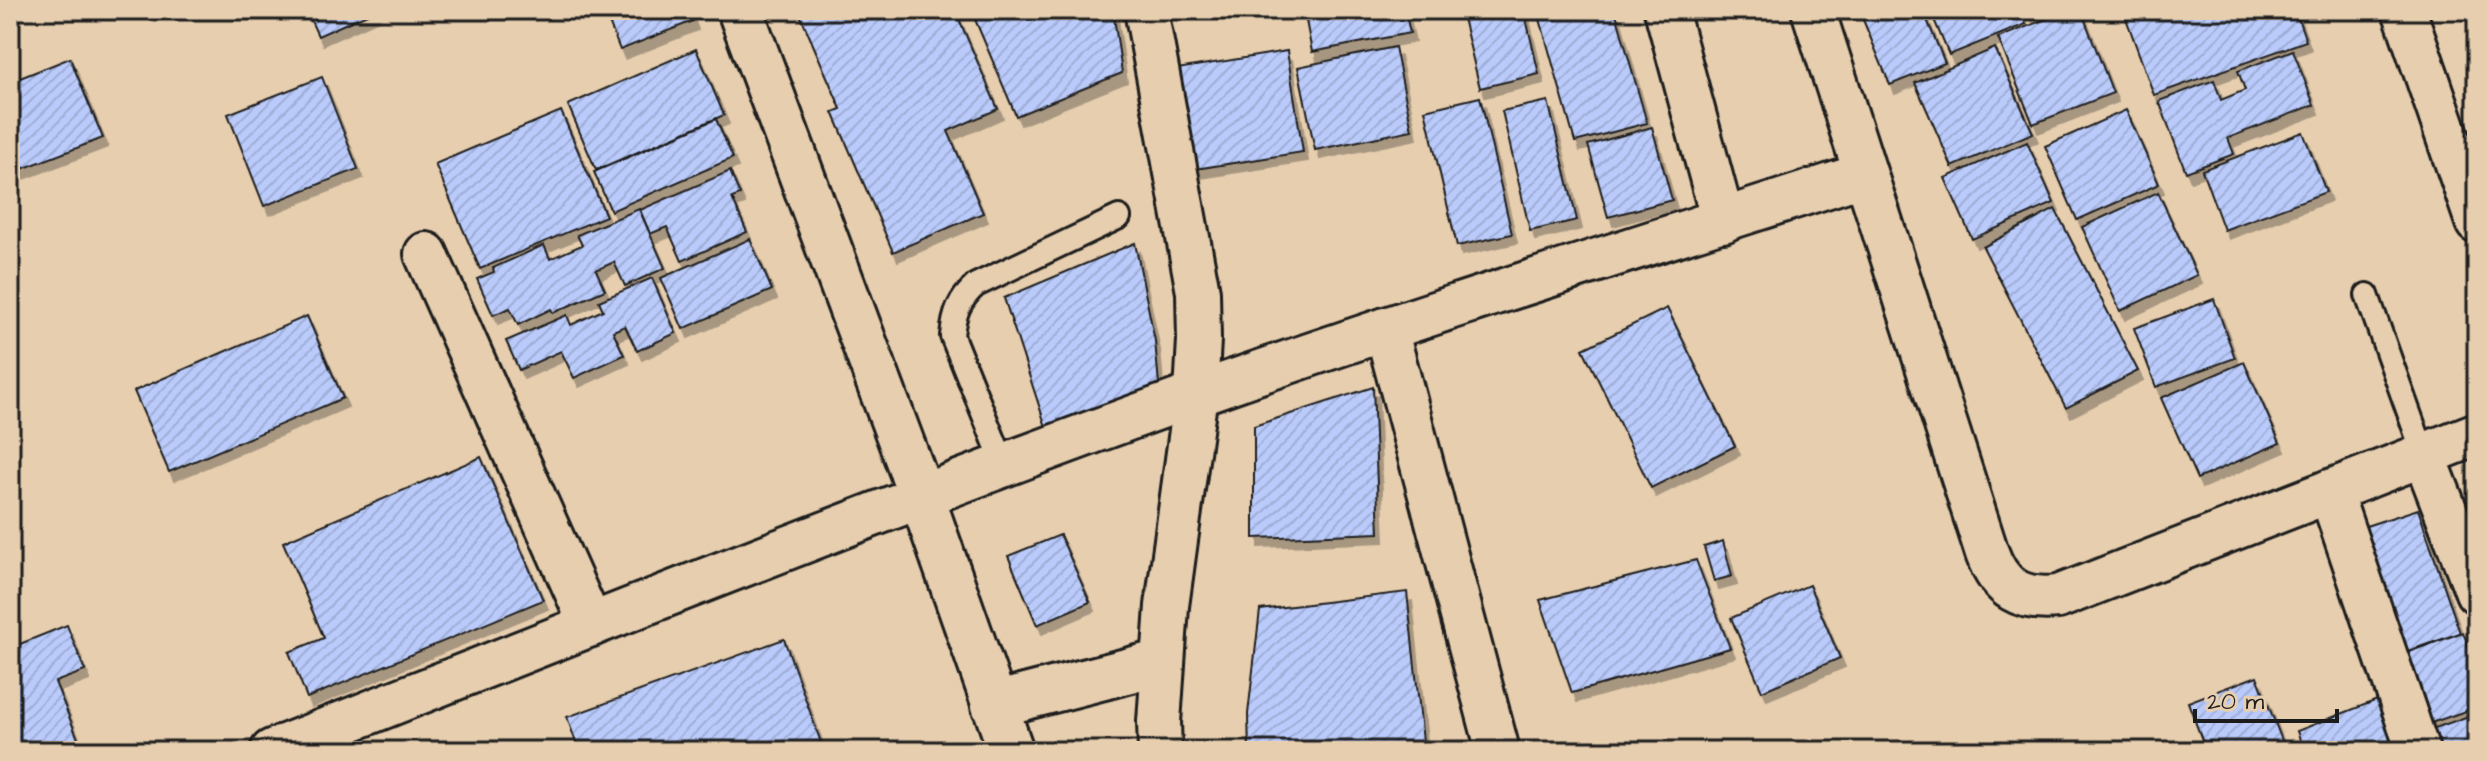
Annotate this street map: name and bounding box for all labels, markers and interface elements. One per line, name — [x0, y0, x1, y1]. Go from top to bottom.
scale bar — [2195, 673, 2337, 723]
text: 20 m — [2207, 685, 2264, 719]

